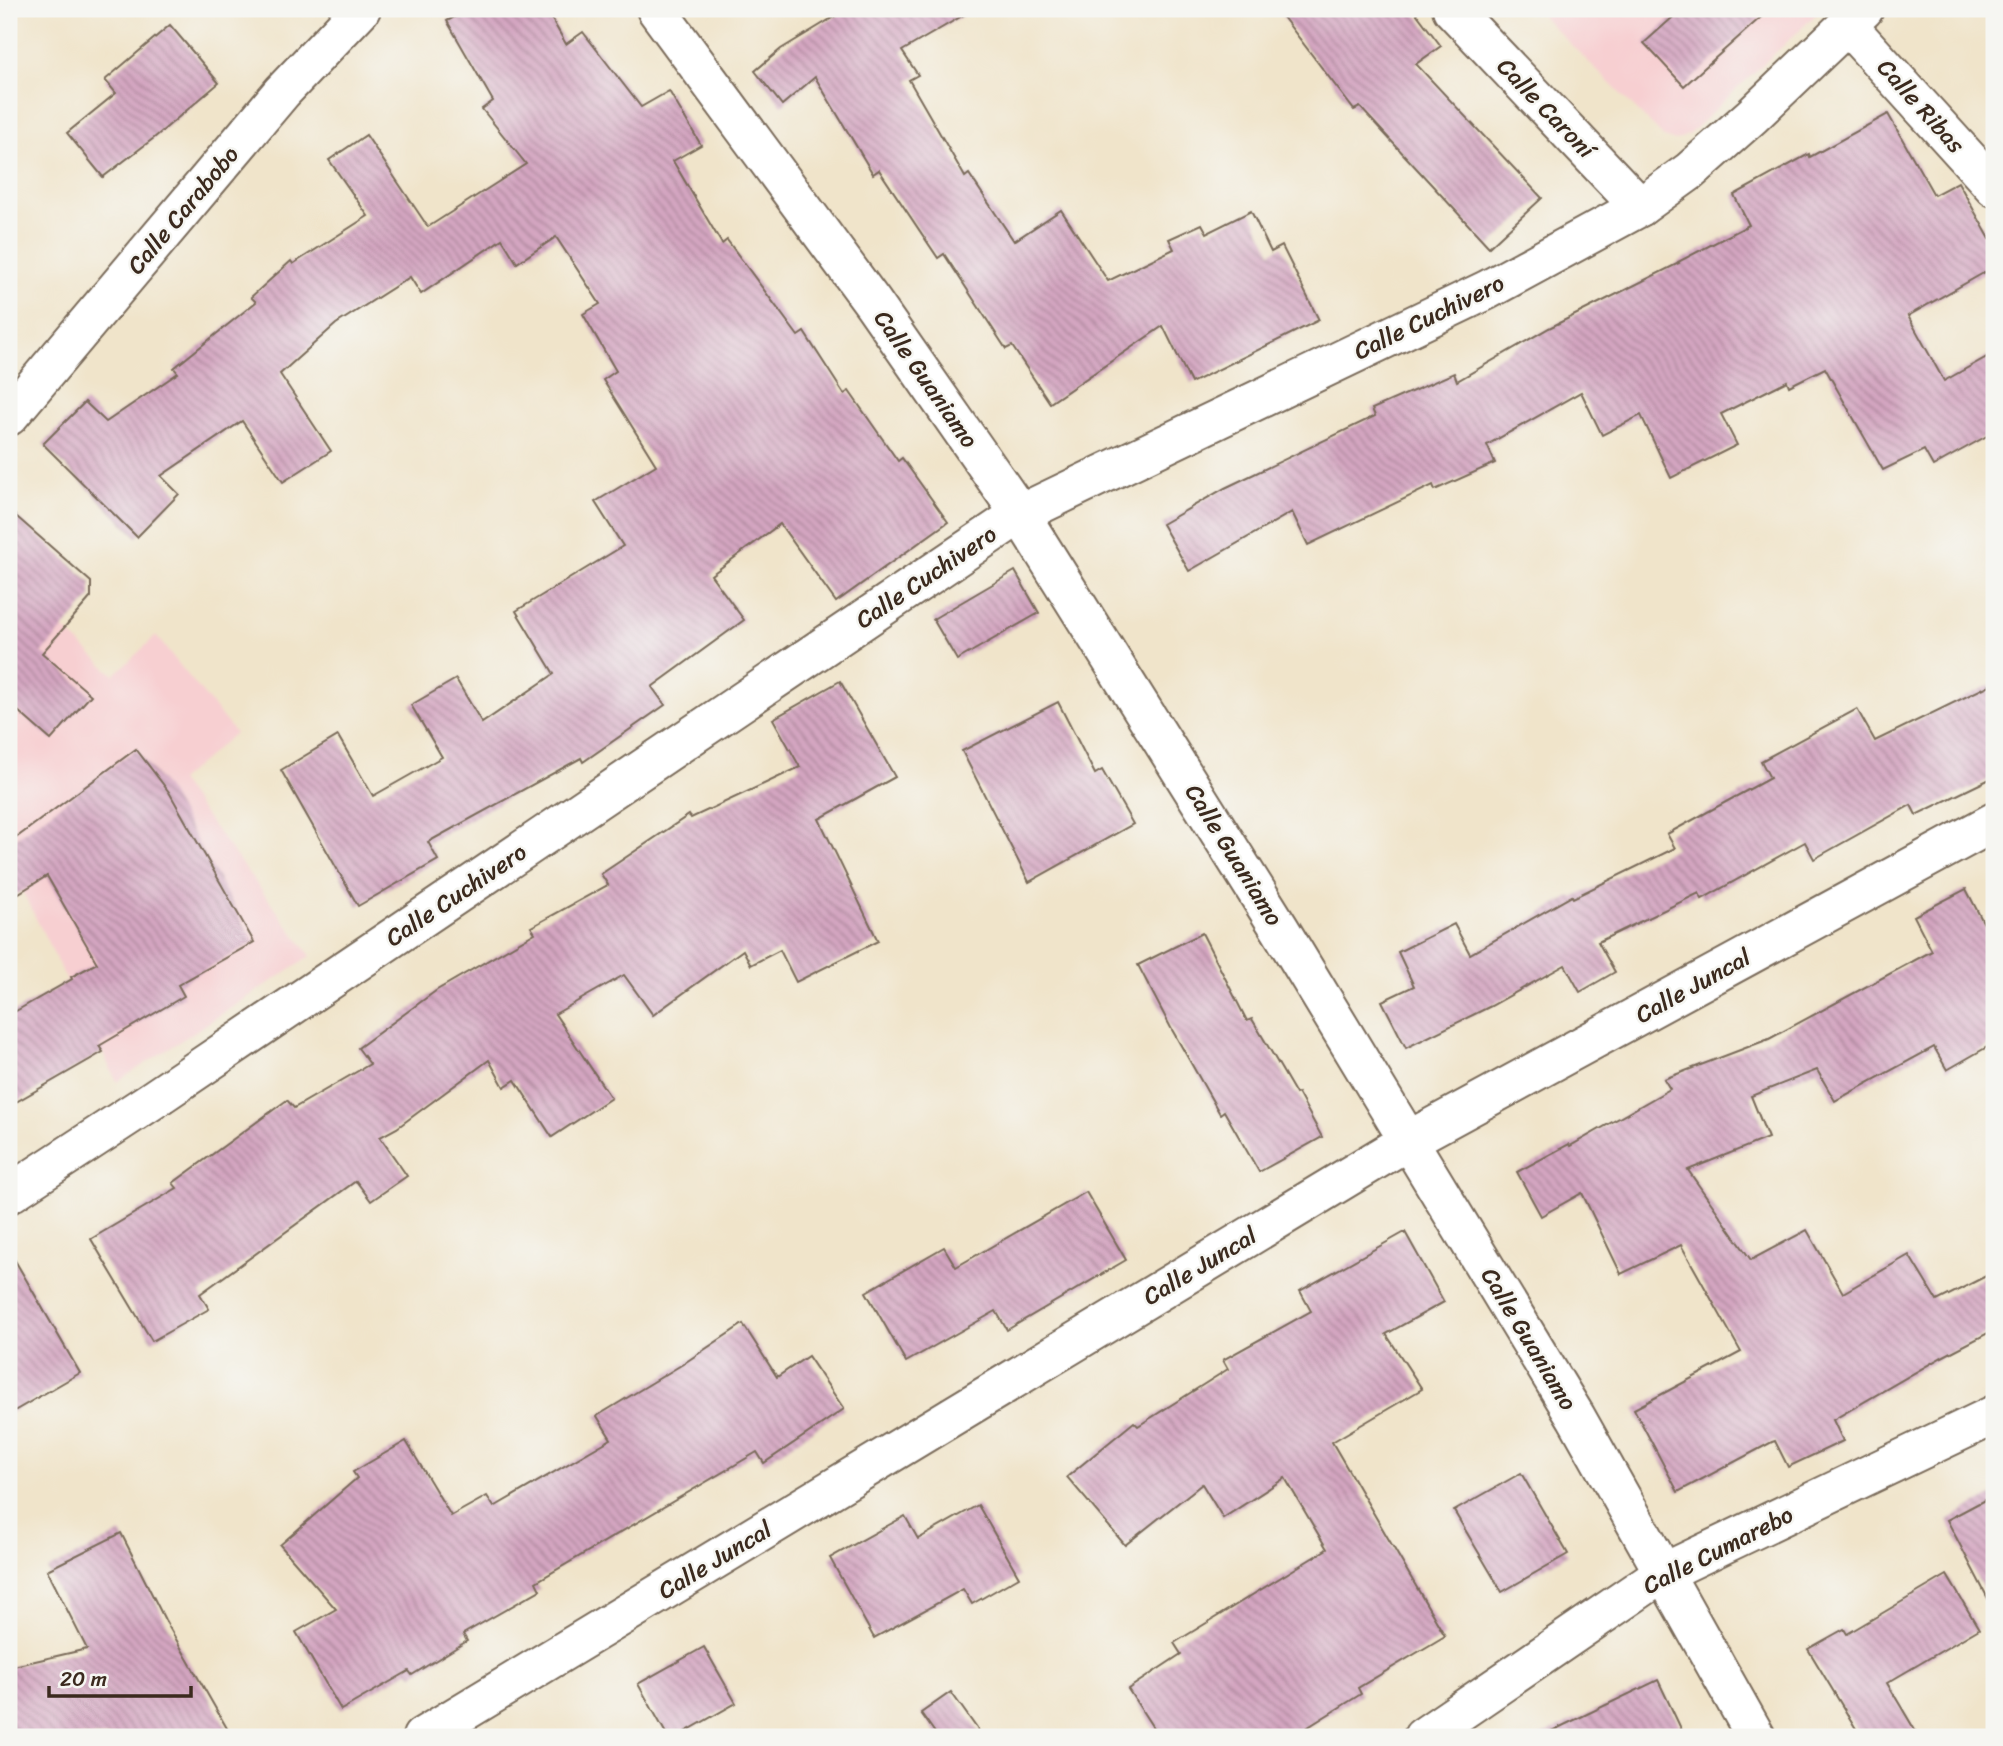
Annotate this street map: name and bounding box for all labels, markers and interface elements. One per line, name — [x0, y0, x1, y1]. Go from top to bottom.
street label: Calle Caroní — [1486, 47, 1608, 171]
street label: Calle Ribas — [1866, 49, 1976, 164]
street label: Calle Carabobo — [116, 136, 250, 284]
street label: Calle Cuchivero — [1346, 262, 1512, 372]
street label: Calle Guaniamo — [862, 301, 990, 457]
street label: Calle Cuchivero — [846, 514, 1006, 640]
street label: Calle Guaniamo — [1173, 775, 1295, 935]
street label: Calle Cuchivero — [376, 832, 536, 958]
street label: Calle Juncal — [1627, 936, 1760, 1035]
street label: Calle Juncal — [1135, 1215, 1266, 1317]
street label: Calle Guaniamo — [1469, 1259, 1589, 1419]
street label: Calle Cumarebo — [1635, 1494, 1801, 1606]
street label: Calle Juncal — [650, 1509, 781, 1611]
scale bar — [49, 1655, 191, 1699]
text: 20 m — [60, 1660, 107, 1698]

